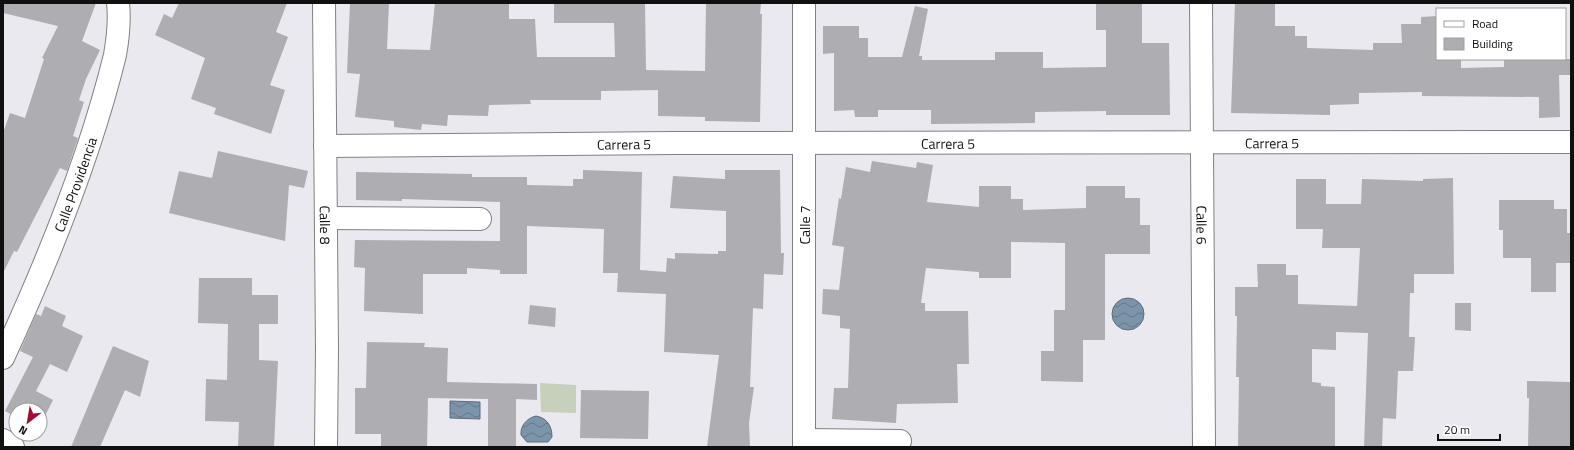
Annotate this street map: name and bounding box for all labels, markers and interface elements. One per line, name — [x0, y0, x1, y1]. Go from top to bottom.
legend — [1436, 8, 1566, 60]
text: Road — [1472, 14, 1498, 33]
text: Building — [1472, 34, 1513, 53]
street label: Carrera 5 — [921, 132, 975, 153]
street label: Carrera 5 — [1245, 132, 1299, 153]
street label: Carrera 5 — [597, 133, 651, 154]
street label: Calle Providencia — [48, 134, 101, 235]
street label: Calle 8 — [315, 205, 337, 245]
street label: Calle 7 — [794, 205, 815, 245]
street label: Calle 6 — [1192, 205, 1213, 245]
north arrow — [8, 402, 48, 442]
scale bar — [1438, 416, 1500, 442]
text: 20 m — [1444, 420, 1470, 439]
text: N — [15, 422, 30, 439]

